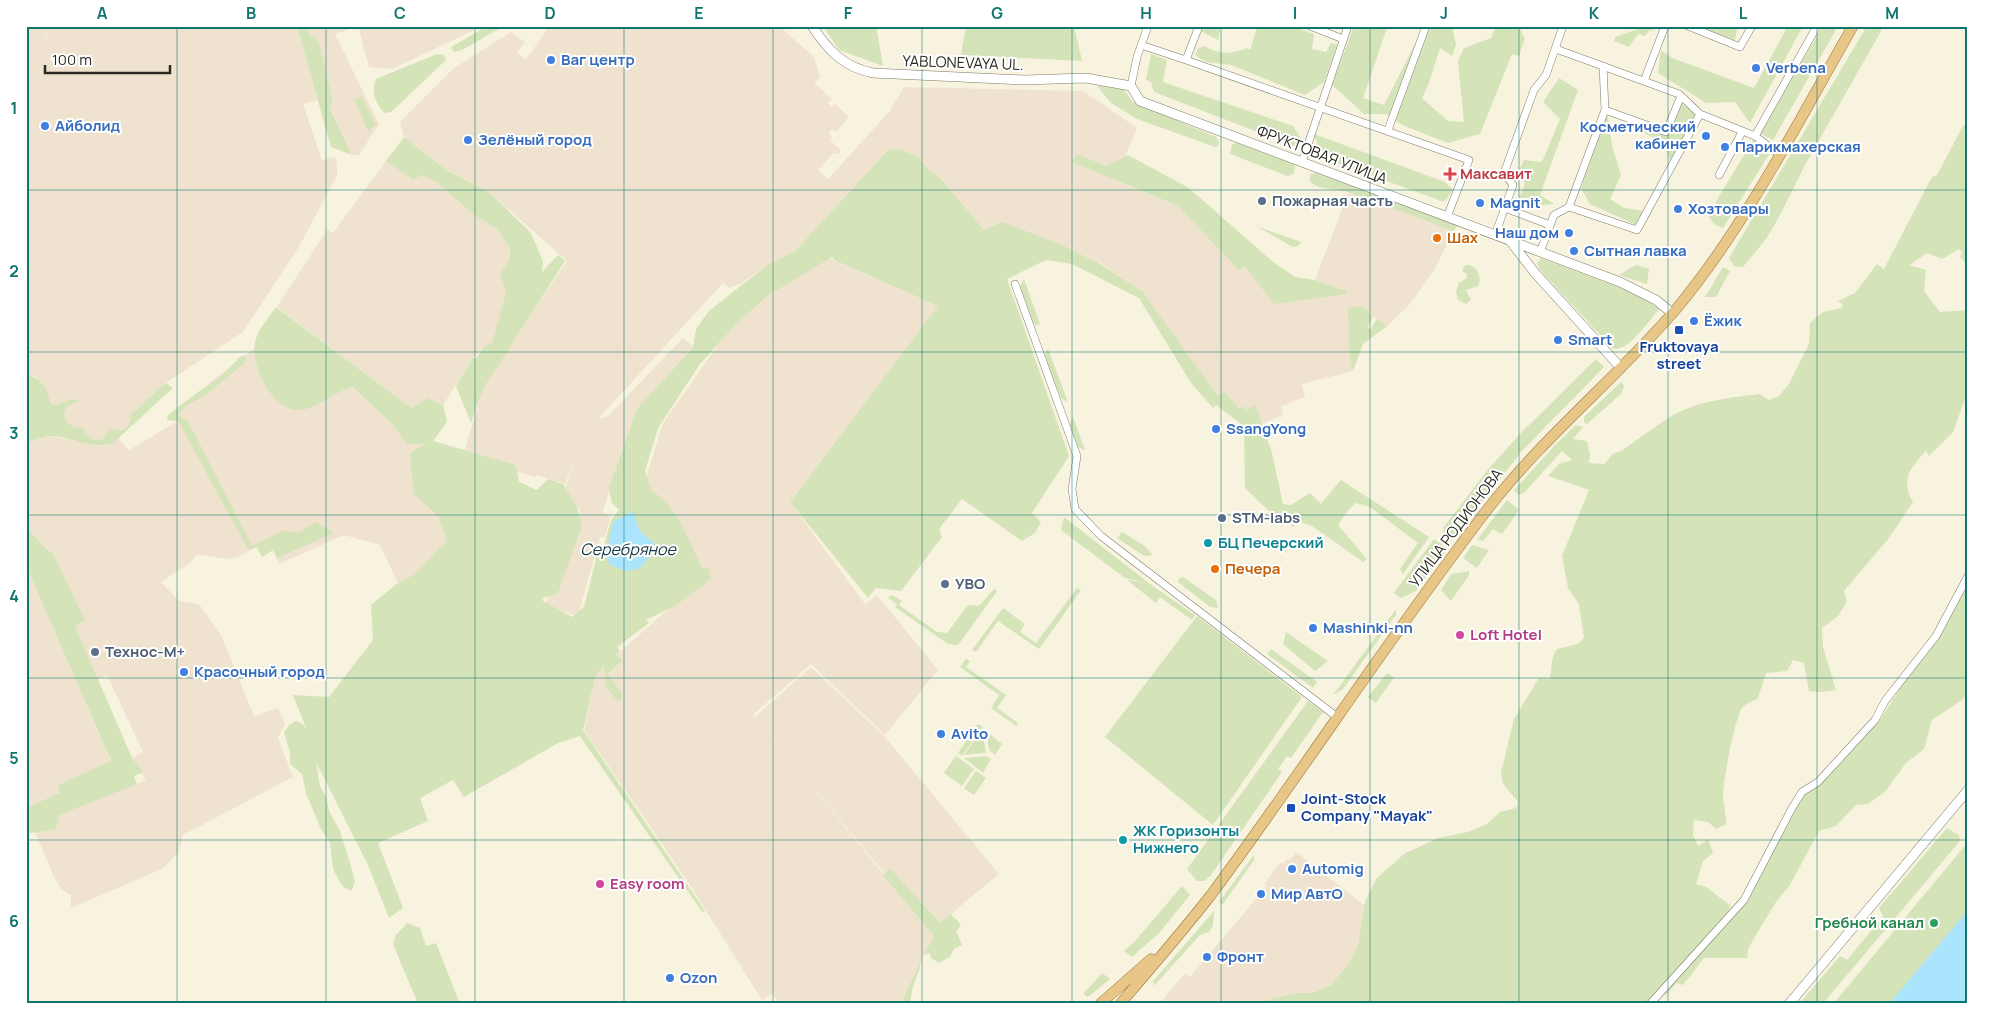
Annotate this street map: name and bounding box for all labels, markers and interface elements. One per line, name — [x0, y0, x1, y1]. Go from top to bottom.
text: A — [97, 2, 108, 24]
text: B — [246, 2, 256, 24]
text: C — [394, 2, 406, 24]
text: D — [544, 2, 556, 24]
text: E — [694, 2, 704, 24]
text: F — [844, 2, 853, 24]
text: G — [991, 2, 1003, 24]
text: H — [1140, 2, 1152, 24]
text: I — [1293, 2, 1297, 24]
text: J — [1440, 2, 1448, 24]
text: K — [1589, 2, 1600, 24]
text: L — [1739, 2, 1748, 24]
text: M — [1885, 2, 1899, 24]
scale bar — [45, 42, 170, 74]
text: 100 m — [52, 49, 92, 70]
place label: Ваг центр — [561, 49, 635, 70]
street label: YABLONEVAYA UL. — [902, 50, 1024, 75]
marker: Ваг центр — [545, 54, 557, 66]
place label: Verbena — [1766, 57, 1826, 78]
marker: Verbena — [1750, 62, 1762, 74]
text: 1 — [10, 97, 18, 119]
place label: Айболид — [55, 115, 121, 136]
place label: Косметический кабинет — [1580, 116, 1696, 154]
marker: Айболид — [39, 120, 51, 132]
street label: ФРУКТОВАЯ УЛИЦА — [1254, 120, 1391, 189]
place label: Зелёный город — [478, 129, 592, 150]
marker: Косметический кабинет — [1700, 130, 1712, 142]
marker: Зелёный город — [462, 134, 474, 146]
place label: Парикмахерская — [1735, 136, 1861, 157]
marker: Парикмахерская — [1719, 141, 1731, 153]
place label: Максавит — [1460, 163, 1532, 184]
marker: Максавит — [1444, 168, 1456, 180]
place label: Пожарная часть — [1272, 190, 1393, 211]
place label: Magnit — [1490, 192, 1541, 213]
marker: Пожарная часть — [1256, 195, 1268, 207]
marker: Magnit — [1474, 197, 1486, 209]
place label: Хозтовары — [1688, 198, 1769, 219]
marker: Хозтовары — [1672, 203, 1684, 215]
place label: Наш дом — [1495, 222, 1559, 243]
place label: Шах — [1447, 227, 1479, 248]
marker: Наш дом — [1563, 227, 1575, 239]
marker: Шах — [1431, 232, 1443, 244]
place label: Сытная лавка — [1584, 240, 1687, 261]
marker: Сытная лавка — [1568, 245, 1580, 257]
text: 2 — [9, 260, 19, 282]
place label: Ёжик — [1704, 310, 1742, 331]
marker: Ёжик — [1688, 315, 1700, 327]
marker: Fruktovaya street — [1673, 324, 1685, 336]
place label: Smart — [1568, 329, 1612, 350]
marker: Smart — [1552, 334, 1564, 346]
place label: Fruktovaya street — [1639, 336, 1719, 374]
place label: SsangYong — [1226, 418, 1306, 439]
text: 3 — [9, 422, 19, 444]
marker: SsangYong — [1210, 423, 1222, 435]
street label: УЛИЦА РОДИОНОВА — [1404, 464, 1508, 591]
place label: STM-labs — [1232, 507, 1300, 528]
marker: STM-labs — [1216, 512, 1228, 524]
place label: БЦ Печерский — [1218, 532, 1324, 553]
marker: БЦ Печерский — [1202, 537, 1214, 549]
water label: Серебряное — [580, 538, 677, 560]
place label: Печера — [1225, 558, 1280, 579]
marker: Печера — [1209, 563, 1221, 575]
place label: УВО — [955, 573, 985, 594]
marker: УВО — [939, 578, 951, 590]
text: 4 — [9, 585, 19, 607]
place label: Mashinki-nn — [1323, 617, 1413, 638]
marker: Mashinki-nn — [1307, 622, 1319, 634]
place label: Loft Hotel — [1470, 624, 1542, 645]
marker: Loft Hotel — [1454, 629, 1466, 641]
place label: Технос-М+ — [105, 641, 185, 662]
marker: Технос-М+ — [89, 646, 101, 658]
place label: Красочный город — [194, 661, 325, 682]
marker: Красочный город — [178, 666, 190, 678]
place label: Avito — [951, 723, 988, 744]
marker: Avito — [935, 728, 947, 740]
text: 5 — [9, 747, 19, 769]
place label: Joint-Stock Company "Mayak" — [1301, 788, 1433, 826]
marker: Joint-Stock Company "Mayak" — [1285, 802, 1297, 814]
place label: ЖК Горизонты Нижнего — [1133, 820, 1239, 858]
marker: ЖК Горизонты Нижнего — [1117, 834, 1129, 846]
place label: Automig — [1302, 858, 1364, 879]
marker: Automig — [1286, 863, 1298, 875]
place label: Easy room — [610, 873, 685, 894]
marker: Easy room — [594, 878, 606, 890]
place label: Мир АвтО — [1271, 883, 1343, 904]
marker: Мир АвтО — [1255, 888, 1267, 900]
text: 6 — [9, 910, 19, 932]
place label: Гребной канал — [1815, 912, 1924, 933]
marker: Гребной канал — [1928, 917, 1940, 929]
place label: Фронт — [1217, 946, 1264, 967]
marker: Фронт — [1201, 951, 1213, 963]
place label: Ozon — [680, 967, 717, 988]
marker: Ozon — [664, 972, 676, 984]

